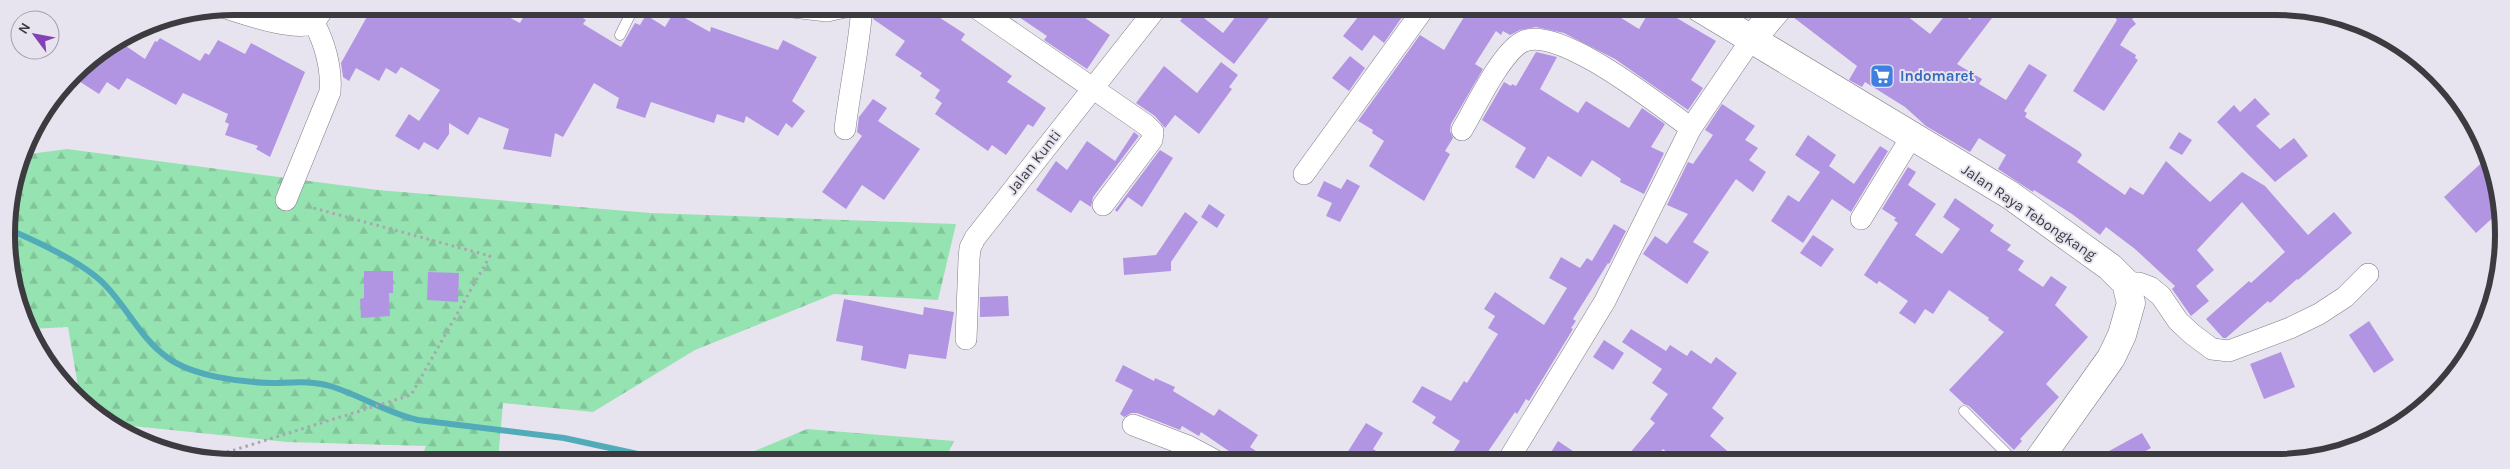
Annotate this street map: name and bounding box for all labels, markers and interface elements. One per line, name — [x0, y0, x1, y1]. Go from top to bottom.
north arrow — [10, 10, 60, 60]
text: N — [15, 20, 34, 37]
supermarket icon: Indomaret — [1869, 63, 1895, 89]
place label: Indomaret — [1900, 67, 1974, 85]
street label: Jalan Kunti — [1003, 126, 1065, 198]
street label: Jalan Raya Tebongkang — [1958, 160, 2100, 264]

